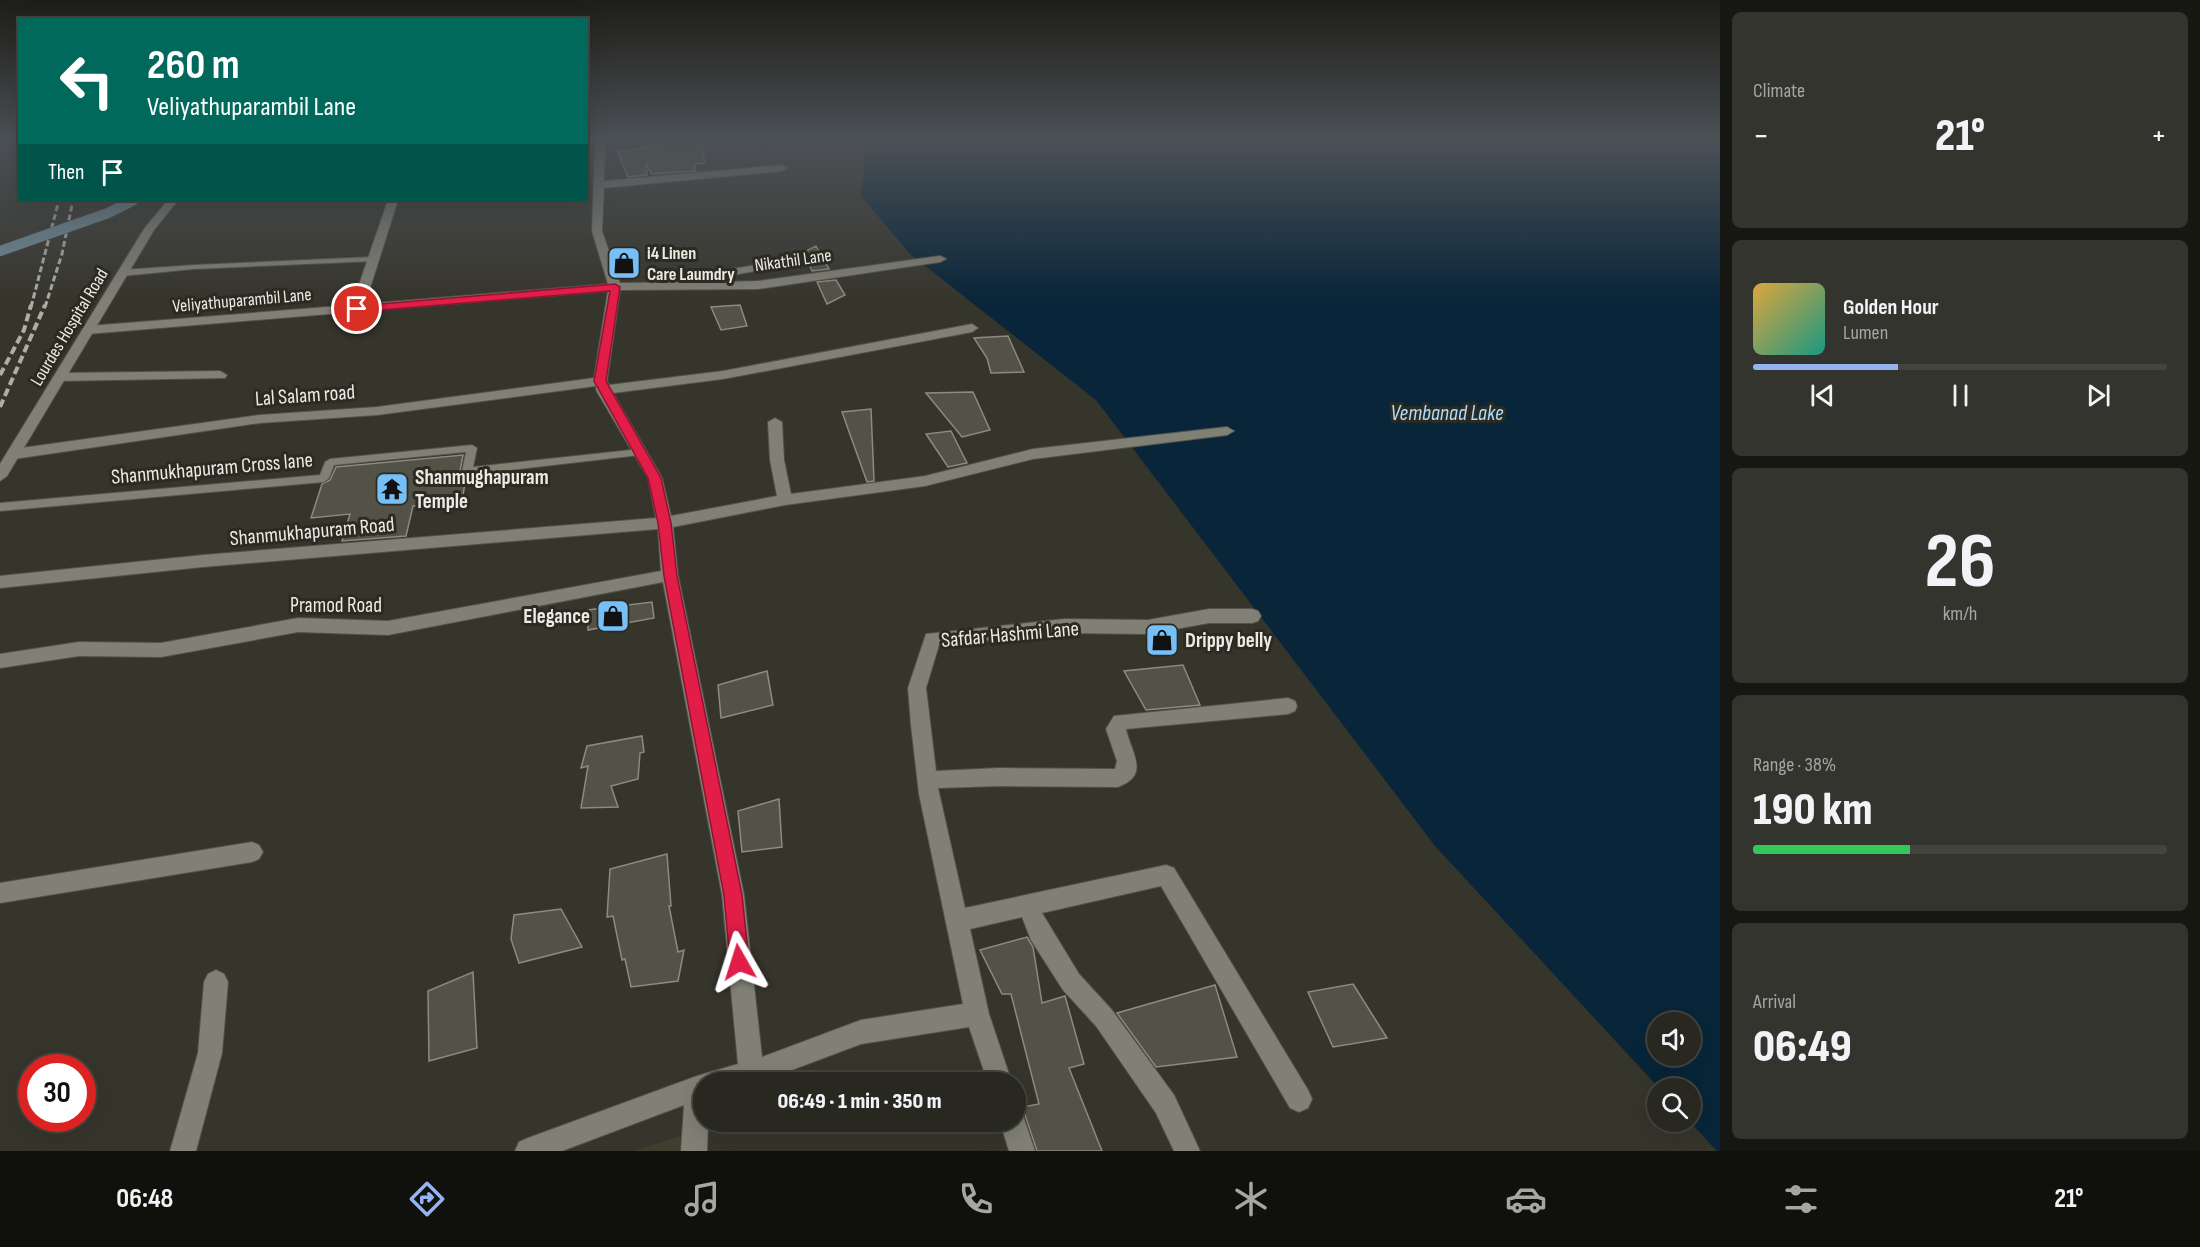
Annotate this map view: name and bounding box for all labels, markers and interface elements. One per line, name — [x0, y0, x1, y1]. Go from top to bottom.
text: 260 m — [147, 40, 240, 91]
icon: left — [48, 42, 126, 120]
text: Climate — [1753, 79, 1805, 103]
text: Veliyathuparambil Lane — [147, 91, 356, 123]
text: 21° — [1935, 109, 1985, 164]
text: − — [1753, 116, 1769, 156]
text: + — [2151, 116, 2167, 156]
icon: arrive — [96, 156, 129, 189]
text: Then — [48, 159, 84, 186]
place label: i4 Linen Care Laumdry — [647, 243, 735, 285]
shop icon: i4 Linen Care Laumdry — [606, 245, 642, 281]
street label: Nikathil Lane — [753, 245, 833, 276]
street label: Lourdes Hospital Road — [26, 265, 113, 390]
pin — [331, 283, 382, 334]
street label: Veliyathuparambil Lane — [172, 284, 312, 317]
icon: arrive — [340, 292, 373, 325]
text: Golden Hour — [1843, 294, 1939, 321]
text: Lumen — [1843, 321, 1888, 345]
icon: previous — [1806, 379, 1839, 412]
icon: pause — [1944, 379, 1977, 412]
icon: next — [2082, 379, 2115, 412]
street label: Lal Salam road — [254, 380, 356, 411]
water label: Vembanad Lake — [1391, 400, 1504, 427]
street label: Shanmukhapuram Cross lane — [110, 447, 314, 490]
place label: Shanmughapuram Temple — [415, 465, 549, 514]
temple icon: Shanmughapuram Temple — [374, 471, 410, 507]
street label: Shanmukhapuram Road — [229, 512, 396, 551]
text: 26 — [1925, 516, 1995, 609]
street label: Pramod Road — [290, 593, 382, 618]
shop icon: Elegance — [595, 598, 631, 634]
text: km/h — [1943, 602, 1977, 626]
place label: Elegance — [523, 604, 590, 629]
street label: Safdar Hashmi Lane — [940, 616, 1080, 653]
shop icon: Drippy belly — [1144, 622, 1180, 658]
place label: Drippy belly — [1185, 628, 1272, 653]
text: Range · 38% — [1753, 753, 1836, 777]
text: 190 km — [1753, 783, 1873, 838]
position arrow — [707, 930, 771, 994]
text: Arrival — [1753, 990, 1796, 1014]
map controls — [1647, 1012, 1701, 1132]
button: sound — [1647, 1012, 1701, 1066]
text: 06:49 — [1753, 1020, 1852, 1075]
speed limit sign: 30 — [18, 1054, 96, 1132]
button: search — [1647, 1078, 1701, 1132]
text: 06:49 · 1 min · 350 m — [778, 1088, 941, 1115]
icon: directions — [406, 1178, 448, 1220]
icon: music — [681, 1178, 723, 1220]
icon: phone — [955, 1178, 997, 1220]
icon: climate — [1230, 1178, 1272, 1220]
icon: car — [1505, 1178, 1547, 1220]
icon: filters — [1780, 1178, 1822, 1220]
text: 06:48 — [116, 1183, 173, 1215]
text: 21° — [2054, 1183, 2084, 1215]

